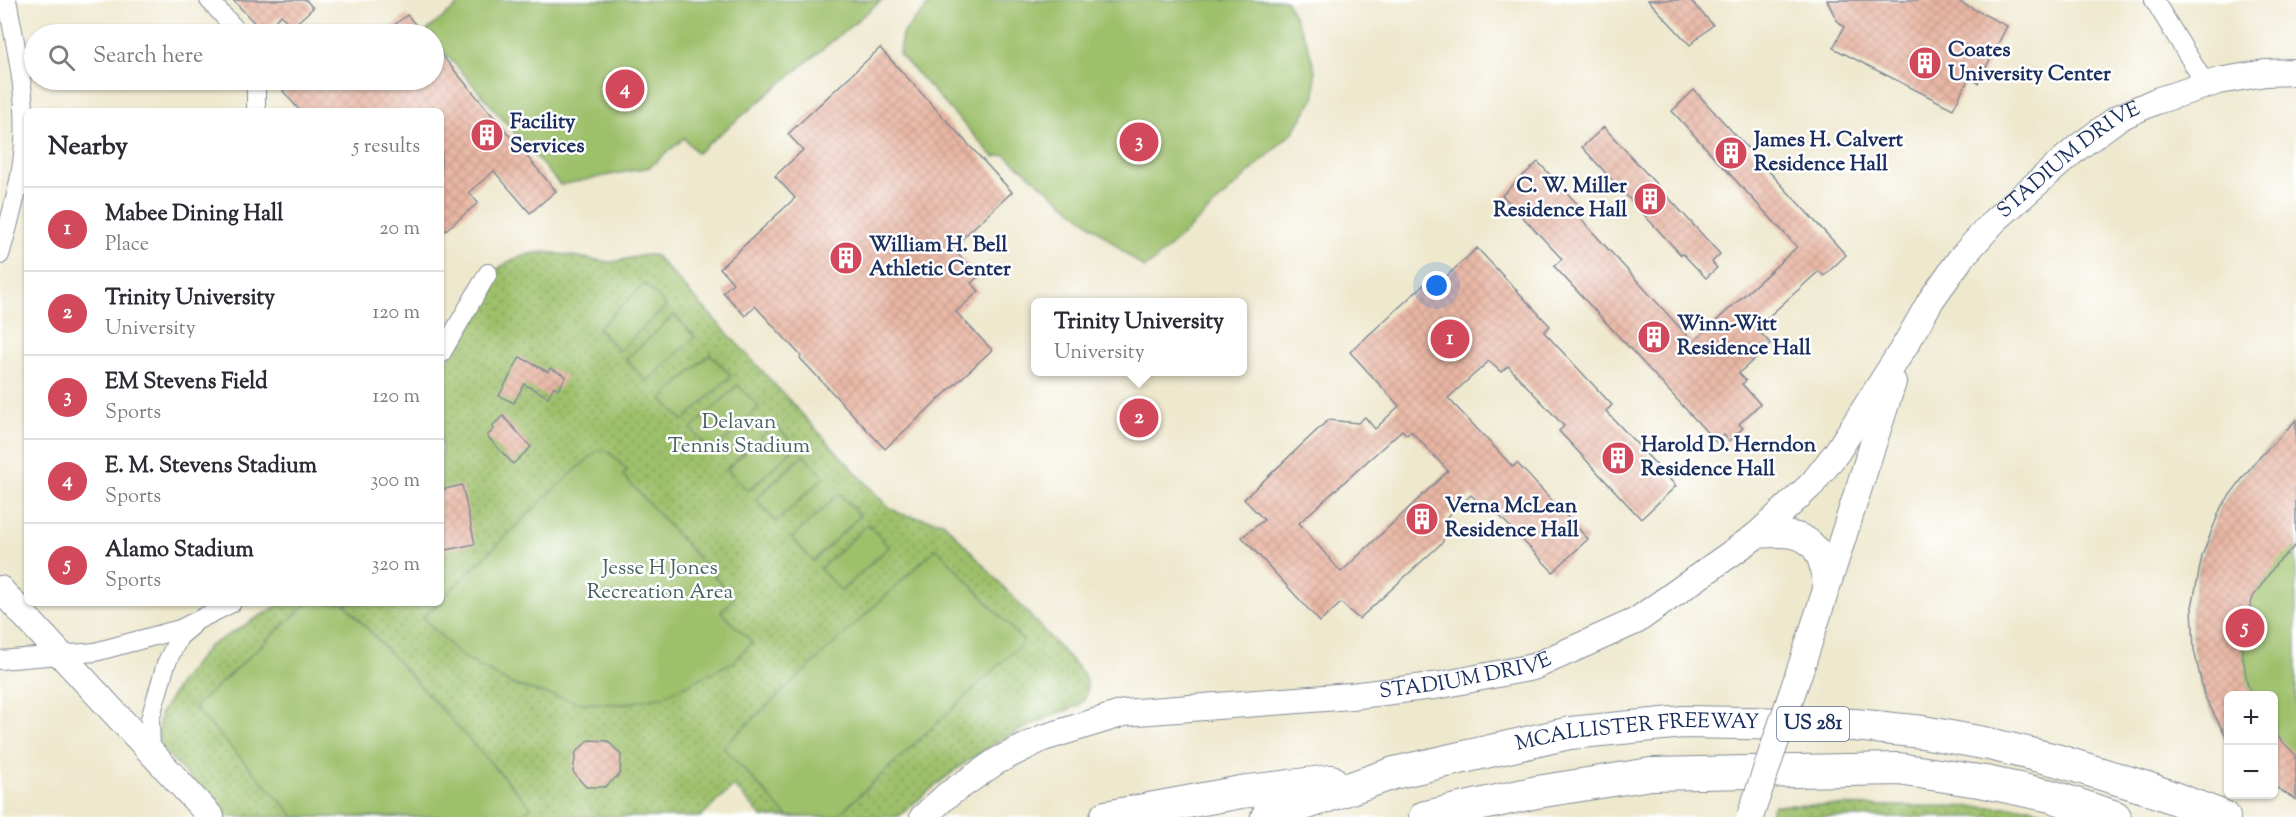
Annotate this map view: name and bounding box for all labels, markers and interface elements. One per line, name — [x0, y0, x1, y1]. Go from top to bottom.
search box — [24, 24, 444, 90]
place label: Coates University Center — [1948, 36, 2111, 90]
icon: search — [45, 41, 78, 74]
text: Search here — [93, 41, 203, 73]
building icon: Coates University Center — [1907, 45, 1943, 81]
pin: 4 — [606, 66, 644, 112]
street label: STADIUM DRIVE — [1991, 95, 2146, 226]
place label: Facility Services — [510, 108, 585, 162]
building icon: Facility Services — [469, 117, 505, 153]
pin: 3 — [1120, 120, 1158, 164]
place label: James H. Calvert Residence Hall — [1752, 126, 1904, 180]
text: Nearby — [48, 129, 128, 166]
text: 5 results — [353, 133, 420, 162]
building icon: James H. Calvert Residence Hall — [1713, 135, 1749, 171]
place label: C. W. Miller Residence Hall — [1493, 172, 1627, 226]
building icon: C. W. Miller Residence Hall — [1632, 181, 1668, 217]
text: Mabee Dining Hall — [105, 199, 283, 231]
text: 1 — [64, 215, 71, 244]
text: 20 m — [379, 215, 420, 244]
text: Place — [105, 231, 149, 260]
place label: William H. Bell Athletic Center — [869, 231, 1011, 285]
building icon: William H. Bell Athletic Center — [828, 240, 864, 276]
your location — [1422, 271, 1451, 300]
text: Trinity University — [105, 283, 275, 315]
popup — [1031, 298, 1247, 376]
text: 2 — [63, 299, 72, 328]
text: 120 m — [372, 299, 420, 328]
text: Trinity University — [1054, 307, 1224, 339]
place label: Winn-Witt Residence Hall — [1677, 310, 1811, 364]
text: University — [105, 315, 196, 344]
pin: 1 — [1430, 316, 1470, 362]
building icon: Winn-Witt Residence Hall — [1636, 319, 1672, 355]
text: University — [1054, 339, 1145, 368]
text: EM Stevens Field — [105, 367, 268, 399]
text: 3 — [63, 383, 72, 412]
text: 120 m — [372, 383, 420, 412]
pin: 2 — [1120, 396, 1158, 440]
text: Sports — [105, 399, 161, 428]
park label: Delavan Tennis Stadium — [668, 408, 810, 462]
place label: Harold D. Herndon Residence Hall — [1641, 431, 1817, 485]
building icon: Harold D. Herndon Residence Hall — [1600, 440, 1636, 476]
text: E. M. Stevens Stadium — [105, 451, 317, 483]
text: 4 — [62, 467, 73, 496]
text: 300 m — [370, 467, 420, 496]
text: Sports — [105, 483, 161, 512]
place label: Verna McLean Residence Hall — [1445, 492, 1579, 546]
building icon: Verna McLean Residence Hall — [1404, 501, 1440, 537]
text: Alamo Stadium — [105, 535, 254, 567]
text: 5 — [64, 551, 71, 580]
text: 320 m — [371, 551, 420, 580]
park label: Jesse H Jones Recreation Area — [587, 554, 733, 608]
text: Sports — [105, 567, 161, 596]
pin: 5 — [2226, 606, 2264, 650]
street label: STADIUM DRIVE — [1378, 645, 1557, 707]
map controls — [2224, 691, 2278, 799]
button: + — [2224, 691, 2278, 745]
street label: MCALLISTER FREEWAY — [1513, 707, 1760, 760]
road number: US 281 — [1777, 707, 1849, 741]
button: − — [2224, 745, 2278, 799]

